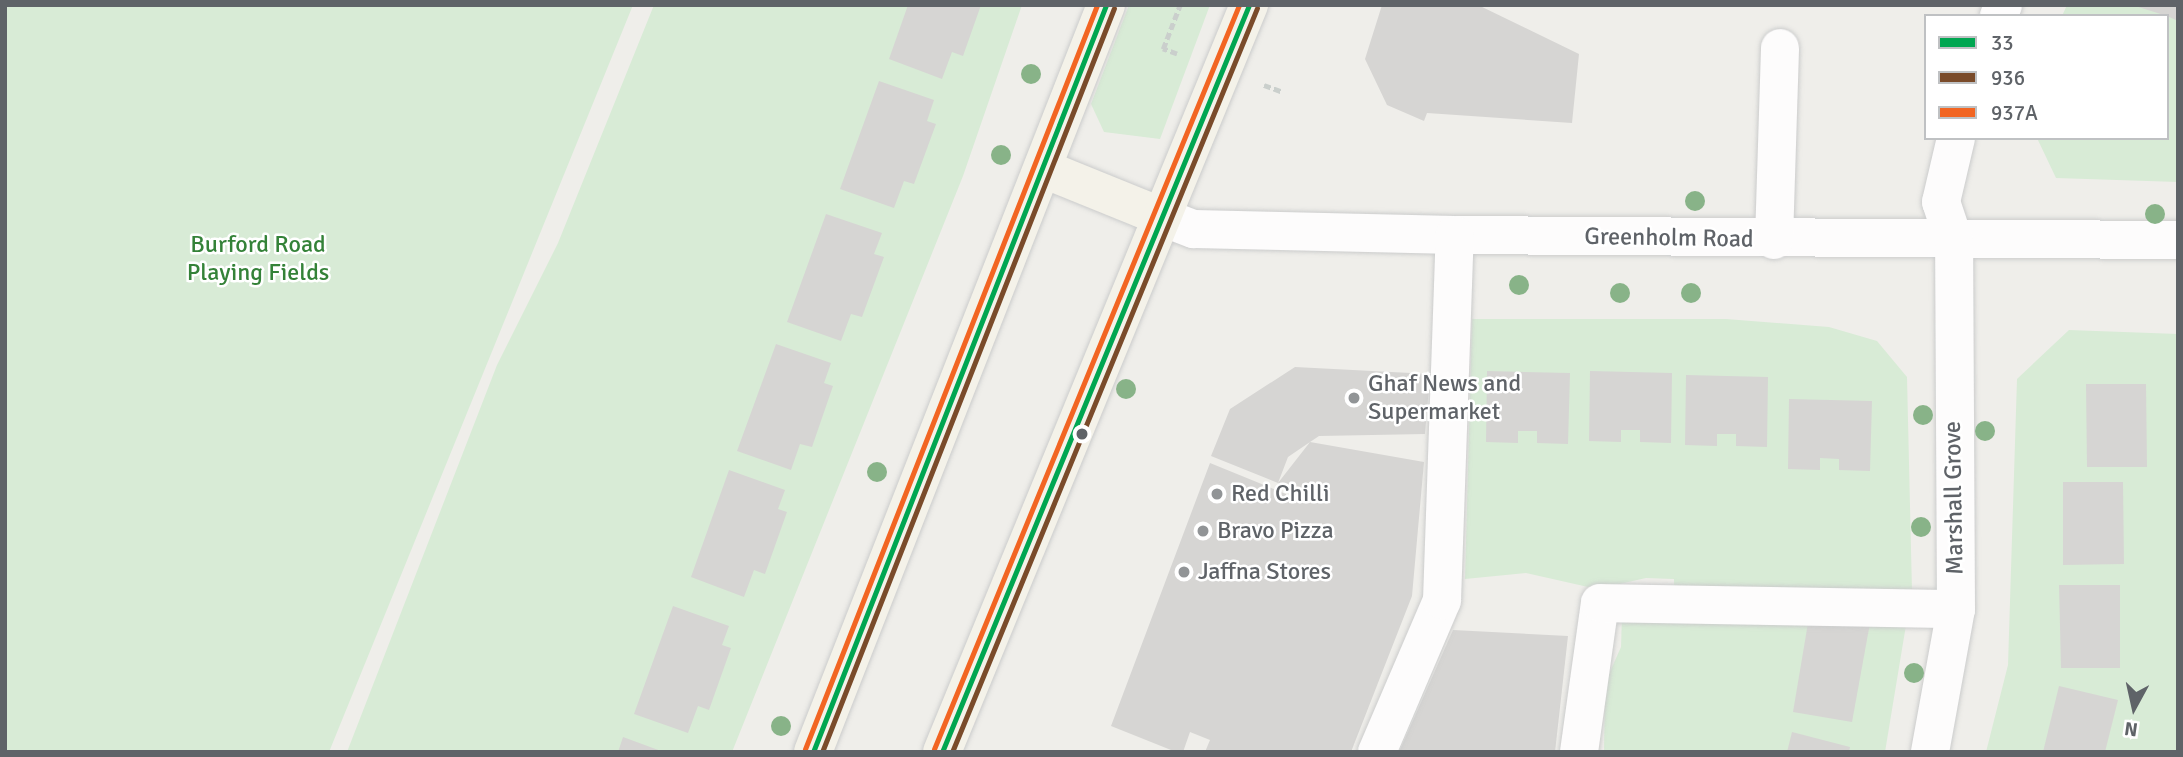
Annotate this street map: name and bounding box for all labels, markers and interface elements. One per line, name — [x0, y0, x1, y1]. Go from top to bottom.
legend — [1924, 14, 2169, 140]
text: 33 — [1991, 30, 2014, 56]
text: 936 — [1991, 65, 2025, 91]
text: 937A — [1991, 100, 2038, 126]
street label: Greenholm Road — [1584, 222, 1754, 254]
park label: Burford Road Playing Fields — [187, 231, 329, 287]
place label: Ghaf News and Supermarket — [1368, 370, 1521, 426]
marker: Ghaf News and Supermarket — [1346, 390, 1362, 406]
street label: Marshall Grove — [1938, 421, 1970, 575]
unlabelled marker — [1075, 427, 1089, 441]
place label: Red Chilli — [1231, 480, 1329, 508]
marker: Red Chilli — [1209, 486, 1225, 502]
place label: Bravo Pizza — [1217, 517, 1334, 545]
marker: Bravo Pizza — [1195, 523, 1211, 539]
place label: Jaffna Stores — [1198, 558, 1331, 586]
marker: Jaffna Stores — [1176, 564, 1192, 580]
north arrow — [2099, 673, 2169, 743]
text: N — [2123, 716, 2139, 742]

